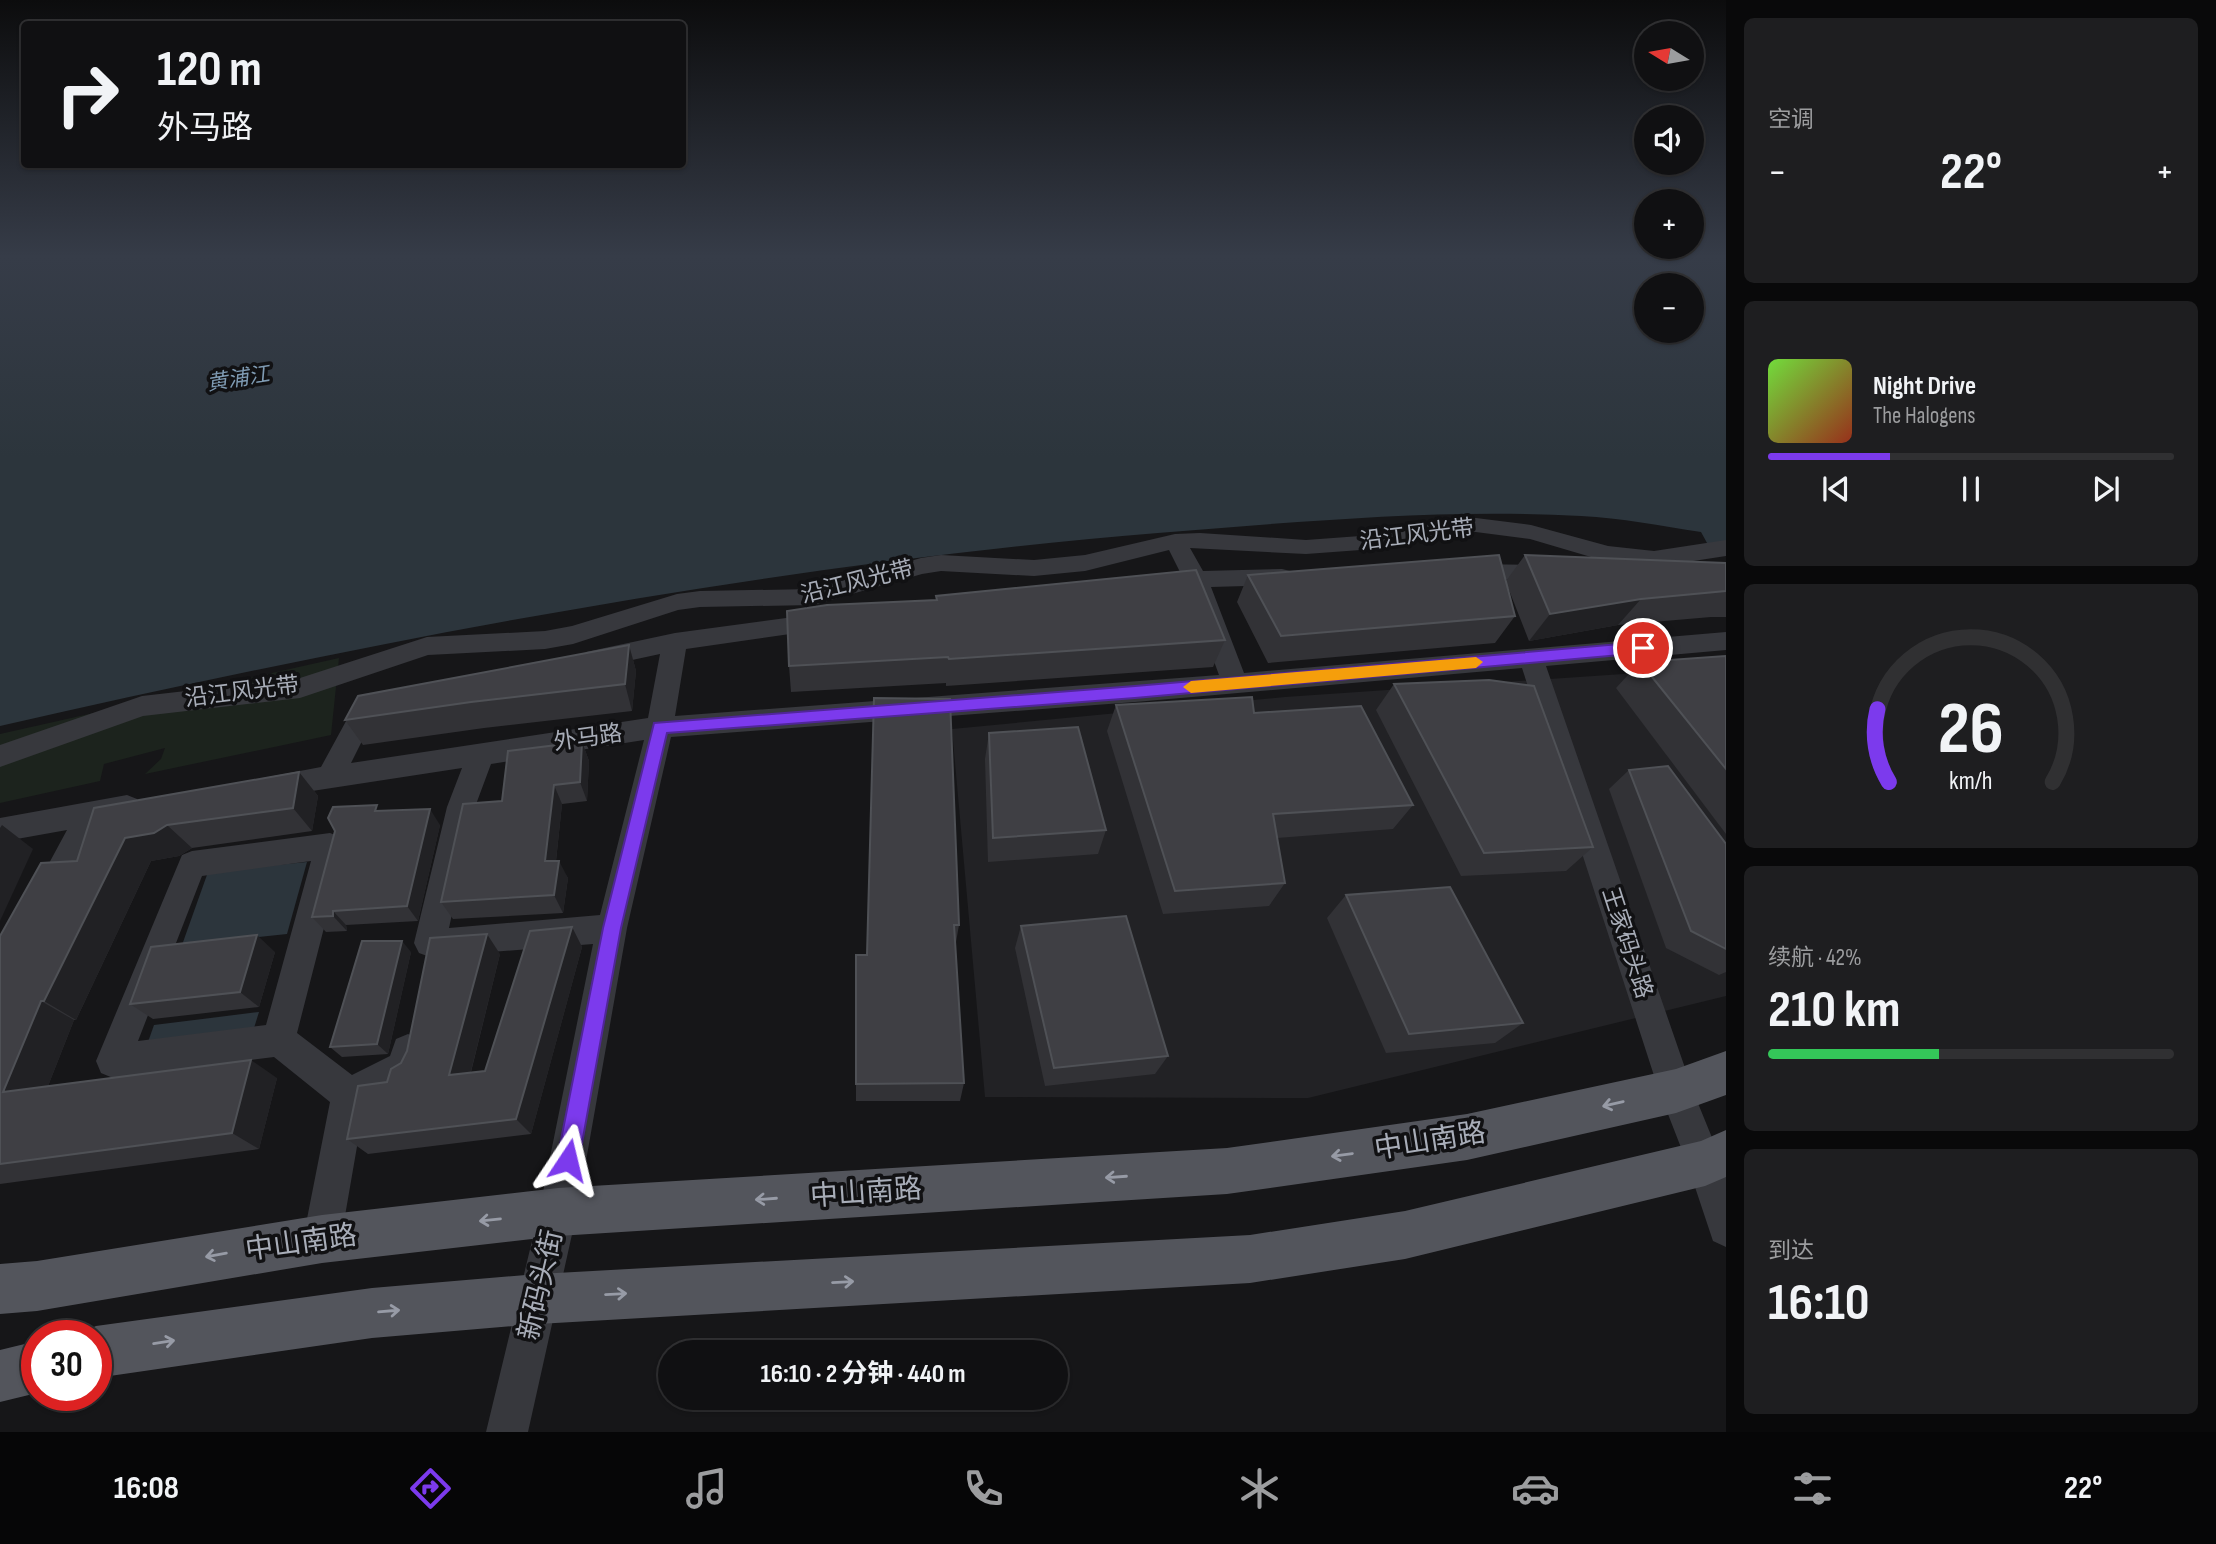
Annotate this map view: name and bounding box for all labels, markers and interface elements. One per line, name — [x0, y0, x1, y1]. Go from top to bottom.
north arrow — [1634, 21, 1704, 91]
map controls — [1634, 21, 1704, 343]
text: 120 m — [157, 41, 262, 100]
icon: right — [42, 49, 133, 140]
button: sound — [1634, 105, 1704, 175]
text: 空调 — [1768, 106, 1814, 134]
text: 外马路 — [157, 109, 253, 148]
text: 22° — [1940, 141, 2002, 204]
text: − — [1768, 150, 1787, 195]
text: + — [2155, 150, 2174, 195]
button: + — [1634, 189, 1704, 259]
button: − — [1634, 273, 1704, 343]
water label: 黄浦江 — [205, 361, 273, 396]
text: Night Drive — [1873, 371, 1976, 402]
text: The Halogens — [1873, 402, 1976, 430]
icon: previous — [1817, 470, 1855, 508]
icon: pause — [1952, 470, 1990, 508]
icon: next — [2087, 470, 2125, 508]
street label: 沿江风光带 — [1358, 514, 1476, 556]
street label: 沿江风光带 — [798, 555, 916, 609]
pin — [1613, 618, 1673, 678]
icon: arrive — [1624, 629, 1662, 667]
street label: 沿江风光带 — [183, 671, 301, 713]
text: 26 — [1938, 686, 2004, 774]
street label: 外马路 — [552, 719, 624, 757]
text: km/h — [1949, 766, 1993, 797]
street label: 王家码头路 — [1596, 884, 1658, 1002]
text: 续航 · 42% — [1768, 944, 1862, 972]
text: 210 km — [1768, 979, 1901, 1042]
one-way arrow — [1602, 1098, 1625, 1112]
street label: 中山南路 — [1372, 1116, 1488, 1166]
position arrow — [531, 1123, 605, 1197]
one-way arrow — [1331, 1148, 1354, 1161]
one-way arrow — [1104, 1171, 1127, 1184]
street label: 中山南路 — [809, 1173, 923, 1213]
one-way arrow — [755, 1193, 778, 1206]
one-way arrow — [480, 1213, 502, 1226]
street label: 中山南路 — [243, 1219, 359, 1267]
street label: 新码头街 — [512, 1227, 570, 1343]
text: 到达 — [1768, 1237, 1814, 1265]
one-way arrow — [205, 1248, 228, 1262]
text: 16:10 — [1768, 1272, 1870, 1335]
one-way arrow — [831, 1275, 854, 1288]
one-way arrow — [604, 1288, 627, 1301]
one-way arrow — [377, 1304, 400, 1317]
speed limit sign: 30 — [21, 1320, 112, 1411]
one-way arrow — [152, 1335, 175, 1348]
text: 16:10 · 2 分钟 · 440 m — [761, 1359, 965, 1390]
icon: directions — [406, 1464, 455, 1513]
icon: music — [682, 1464, 731, 1513]
icon: phone — [959, 1464, 1008, 1513]
icon: climate — [1235, 1464, 1284, 1513]
icon: car — [1511, 1464, 1560, 1513]
icon: filters — [1788, 1464, 1837, 1513]
text: 16:08 — [114, 1469, 179, 1508]
text: 22° — [2064, 1469, 2102, 1508]

